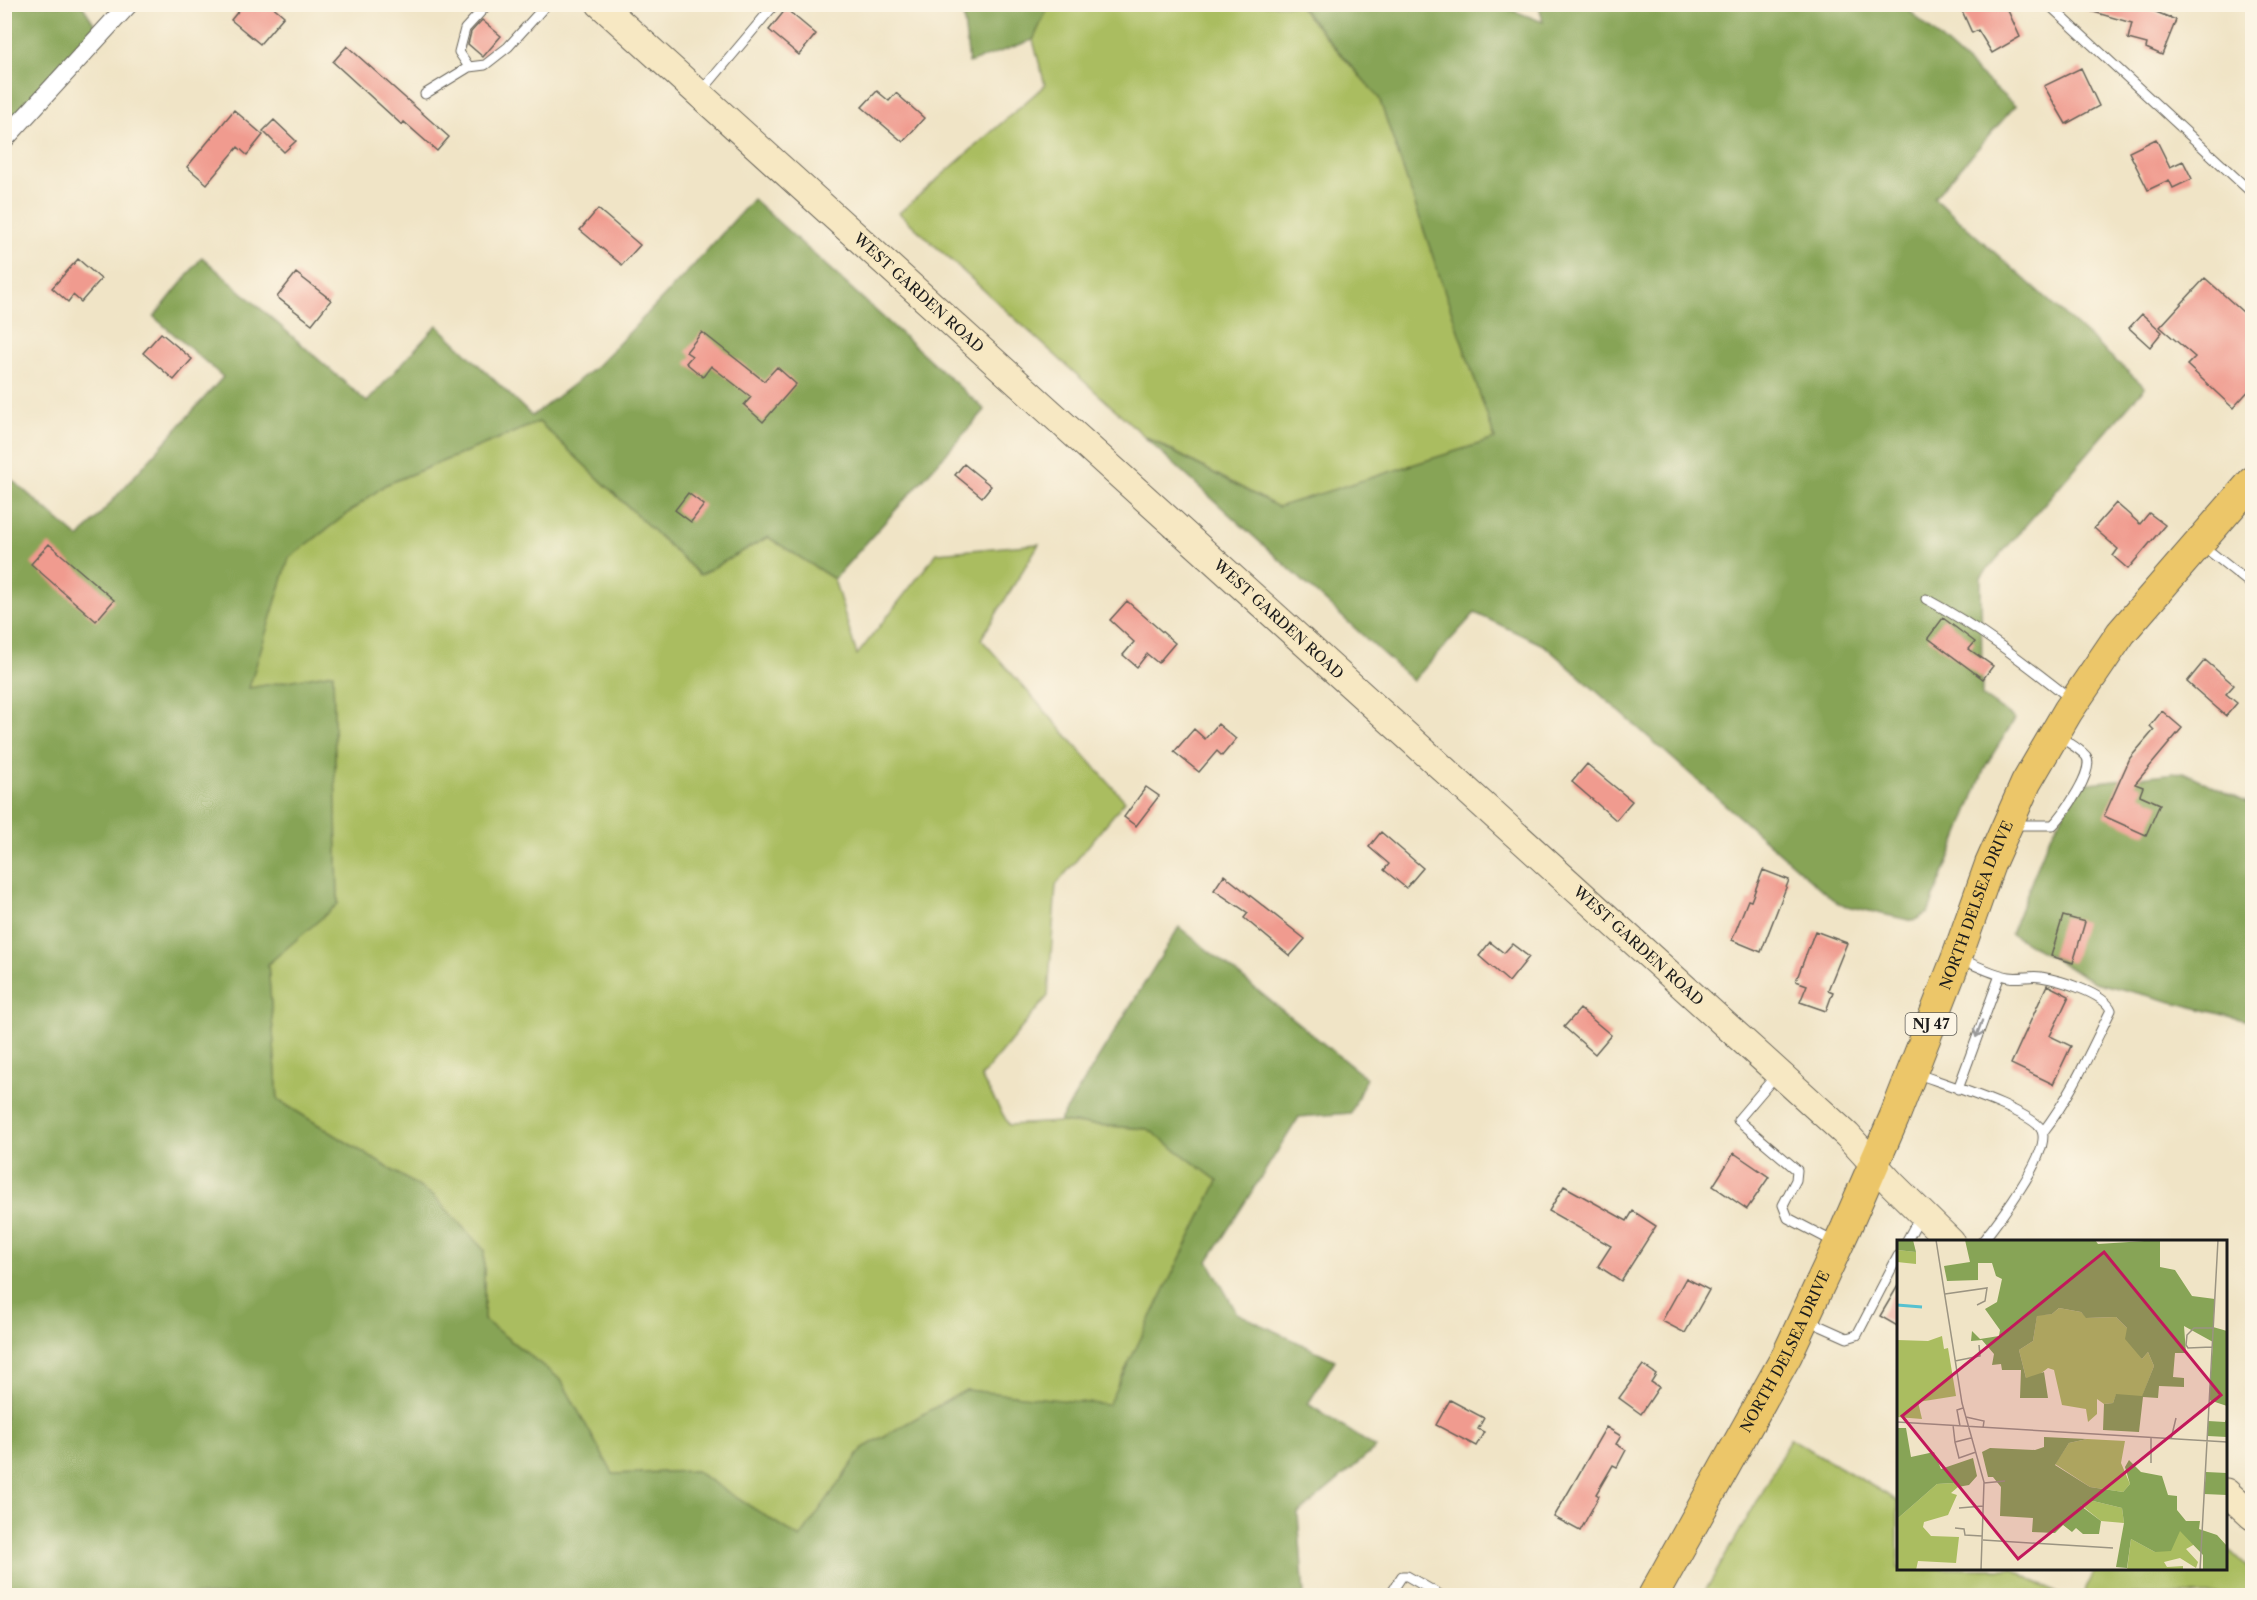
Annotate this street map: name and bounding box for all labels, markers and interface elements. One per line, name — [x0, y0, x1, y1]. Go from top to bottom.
street label: WEST GARDEN ROAD — [849, 228, 988, 356]
street label: WEST GARDEN ROAD — [1209, 554, 1348, 683]
street label: NORTH DELSEA DRIVE — [1935, 818, 2017, 992]
street label: WEST GARDEN ROAD — [1569, 881, 1708, 1009]
road number: NJ 47 — [1906, 1013, 1956, 1035]
one-way arrow — [1973, 1020, 1984, 1038]
inset map — [1897, 1240, 2227, 1570]
street label: NORTH DELSEA DRIVE — [1736, 1267, 1834, 1436]

